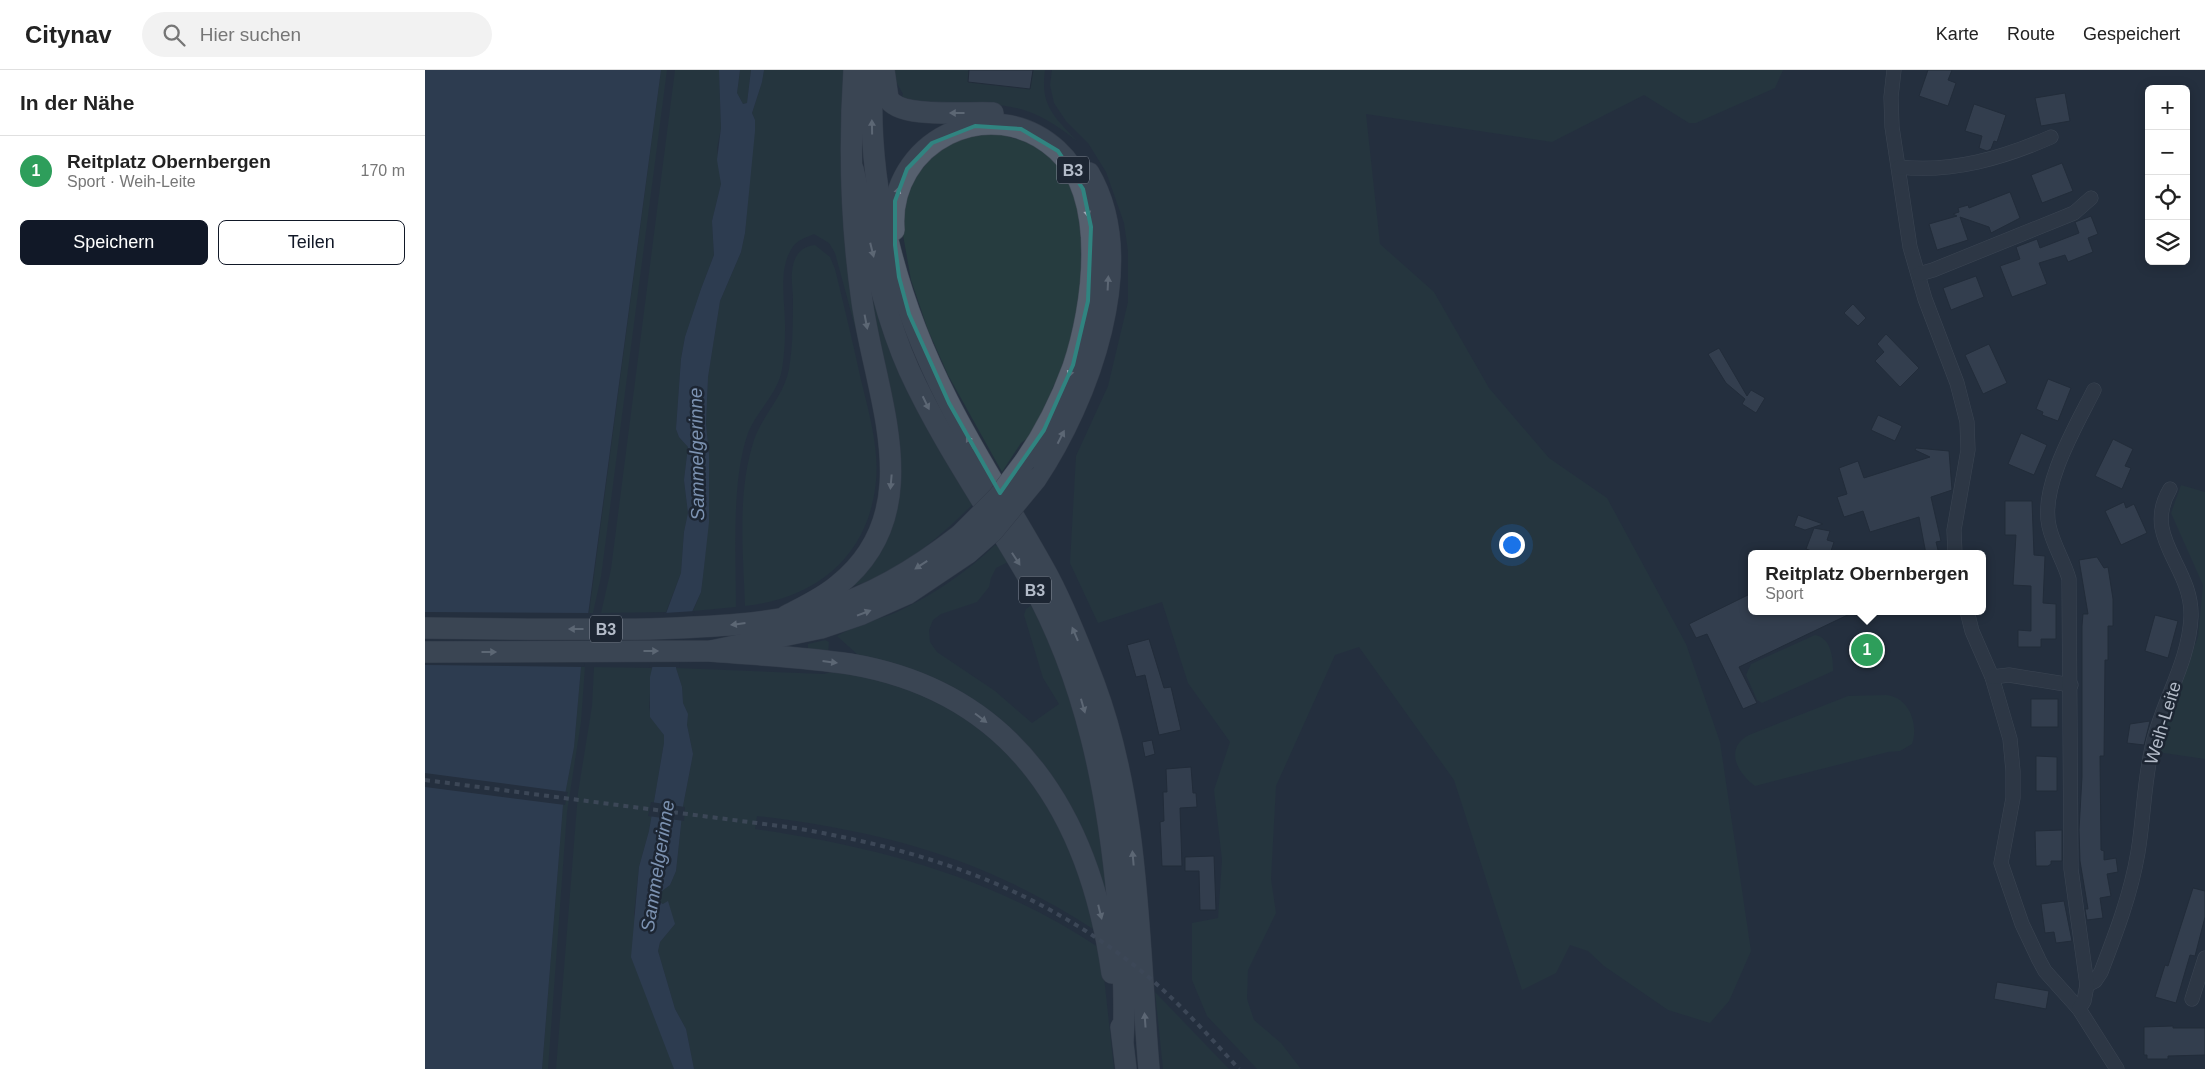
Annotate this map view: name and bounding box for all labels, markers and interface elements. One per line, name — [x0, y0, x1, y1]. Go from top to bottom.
search box — [142, 12, 492, 57]
text: Citynav — [25, 21, 112, 48]
icon: search — [160, 21, 188, 49]
text: Hier suchen — [200, 24, 301, 45]
text: Karte — [1936, 24, 1979, 44]
text: Route — [2007, 24, 2055, 44]
text: Gespeichert — [2083, 24, 2180, 44]
map controls — [2145, 85, 2190, 265]
button: + — [2145, 85, 2190, 130]
text: In der Nähe — [20, 91, 134, 114]
one-way arrow — [949, 109, 965, 117]
one-way arrow — [868, 118, 876, 134]
button: − — [2145, 130, 2190, 175]
text: Reitplatz Obernbergen — [67, 151, 271, 172]
road number: B3 — [1057, 156, 1089, 184]
text: 1 — [32, 162, 40, 179]
text: 170 m — [361, 162, 405, 179]
text: Sport · Weih-Leite — [67, 173, 196, 190]
button: locate — [2145, 175, 2190, 220]
one-way arrow — [893, 187, 901, 202]
one-way arrow — [1084, 203, 1092, 219]
button: Speichern — [20, 220, 208, 265]
button: Teilen — [218, 220, 405, 265]
button: layers — [2145, 220, 2190, 265]
one-way arrow — [868, 243, 876, 258]
one-way arrow — [1104, 274, 1112, 290]
one-way arrow — [862, 314, 870, 330]
one-way arrow — [1067, 363, 1075, 378]
water label: Sammelgerinne — [685, 387, 708, 521]
one-way arrow — [922, 396, 930, 410]
one-way arrow — [1057, 430, 1065, 444]
one-way arrow — [966, 436, 975, 449]
one-way arrow — [887, 474, 895, 490]
your location — [1499, 532, 1525, 558]
popup — [1748, 550, 1986, 615]
one-way arrow — [1011, 552, 1021, 566]
one-way arrow — [914, 560, 928, 569]
text: Reitplatz Obernbergen — [1765, 563, 1969, 584]
road number: B3 — [1019, 576, 1051, 604]
text: Sport — [1765, 585, 1803, 602]
one-way arrow — [857, 609, 872, 616]
road number: B3 — [590, 616, 622, 642]
one-way arrow — [730, 620, 746, 628]
one-way arrow — [567, 625, 583, 633]
one-way arrow — [1070, 627, 1078, 641]
pin: 1 — [1851, 631, 1883, 669]
one-way arrow — [643, 647, 659, 655]
one-way arrow — [481, 648, 497, 656]
one-way arrow — [823, 658, 839, 666]
street label: Weih-Leite — [2141, 679, 2185, 767]
one-way arrow — [1080, 699, 1088, 714]
one-way arrow — [974, 713, 988, 723]
water label: Sammelgerinne — [637, 799, 678, 933]
one-way arrow — [1129, 850, 1137, 866]
one-way arrow — [1096, 904, 1104, 919]
one-way arrow — [1141, 1012, 1149, 1028]

